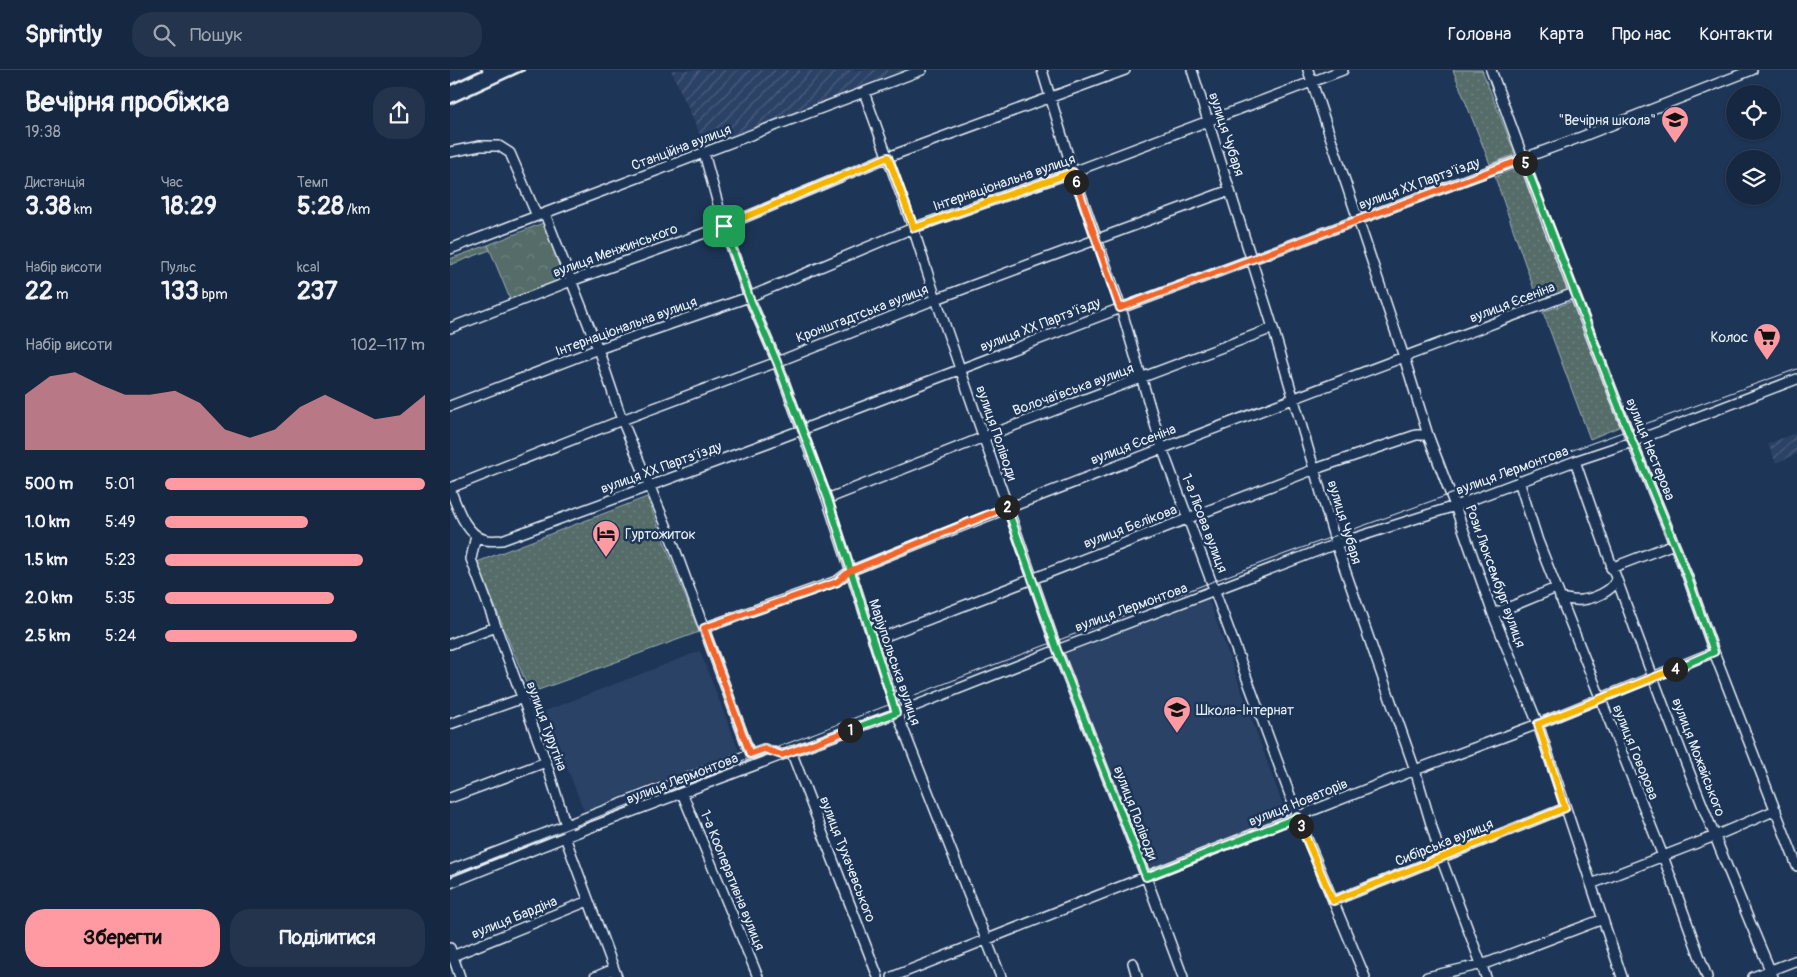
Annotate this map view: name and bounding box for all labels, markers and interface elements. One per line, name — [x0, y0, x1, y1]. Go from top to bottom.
search box — [132, 12, 482, 57]
text: Sprintly — [25, 20, 102, 49]
icon: search — [150, 21, 178, 49]
text: Пошук — [190, 23, 243, 47]
text: Головна — [1448, 23, 1511, 46]
text: Карта — [1539, 23, 1584, 46]
text: Про нас — [1612, 23, 1671, 46]
text: Контакти — [1699, 23, 1772, 46]
text: Вечірня пробіжка — [25, 85, 229, 120]
map controls — [1726, 85, 1781, 205]
button: locate — [1726, 85, 1781, 140]
button: share — [373, 87, 425, 139]
street label: вулиця Чубаря — [1205, 90, 1248, 178]
school or university icon: "Вечірня школа" — [1660, 105, 1690, 144]
place label: "Вечірня школа" — [1559, 112, 1656, 129]
street label: Станційна вулиця — [629, 121, 733, 174]
text: 19:38 — [25, 122, 61, 142]
street label: Інтернаціональна вулиця — [931, 150, 1078, 215]
pin: 5 — [1512, 150, 1538, 176]
button: layers — [1726, 150, 1781, 205]
street label: вулиця XX Партз'їзду — [1356, 154, 1482, 213]
text: 5 — [1522, 155, 1529, 172]
pin: 6 — [1064, 170, 1088, 194]
text: Дистанція — [25, 174, 85, 191]
text: Час — [161, 174, 183, 191]
text: Темп — [297, 174, 328, 191]
text: 6 — [1072, 174, 1081, 191]
text: 3.38 — [25, 191, 71, 222]
text: 18:29 — [161, 191, 217, 222]
text: 5:28 — [297, 191, 344, 222]
text: km — [71, 201, 92, 218]
text: /km — [344, 201, 370, 218]
pin — [703, 205, 745, 247]
icon: arrive — [710, 212, 738, 240]
street label: вулиця Менжинського — [550, 220, 680, 281]
text: Набір висоти — [25, 259, 101, 276]
text: Пульс — [161, 259, 196, 276]
text: kcal — [297, 259, 320, 276]
text: 22 — [25, 276, 53, 307]
text: 133 — [161, 276, 199, 307]
text: 237 — [297, 276, 337, 307]
street label: вулиця Єсеніна — [1467, 278, 1557, 327]
street label: Кронштадтська вулиця — [794, 280, 931, 347]
text: m — [53, 286, 68, 303]
text: bpm — [199, 286, 228, 303]
street label: Інтернаціональна вулиця — [553, 293, 699, 360]
street label: вулиця XX Партз'їзду — [978, 294, 1103, 355]
supermarket icon: Колос — [1752, 322, 1782, 361]
place label: Колос — [1710, 329, 1748, 346]
text: Набір висоти — [25, 335, 112, 355]
text: 102–117 m — [351, 335, 425, 355]
street label: Волочаївська вулиця — [1010, 360, 1136, 419]
street label: вулиця Поліводи — [972, 383, 1021, 483]
street label: вулиця Нестерова — [1622, 396, 1679, 503]
street label: вулиця Єсеніна — [1088, 420, 1178, 469]
street label: вулиця XX Партз'їзду — [598, 438, 724, 497]
street label: вулиця Лермонтова — [1454, 442, 1571, 499]
street label: 1-а Лісова вулиця — [1178, 471, 1231, 575]
text: 500 m — [25, 474, 73, 494]
text: 5:01 — [105, 474, 135, 494]
street label: вулиця Чубаря — [1324, 478, 1365, 566]
pin: 2 — [994, 494, 1020, 520]
text: 2 — [1004, 499, 1011, 516]
street label: вулиця Бєлікова — [1081, 501, 1179, 552]
street label: Рози Люксембург вулиця — [1462, 503, 1529, 650]
text: 1.0 km — [25, 512, 70, 532]
text: 5:49 — [105, 512, 135, 532]
hotel icon: Гуртожиток — [591, 519, 621, 558]
place label: Гуртожиток — [625, 526, 696, 543]
text: 1.5 km — [25, 550, 68, 570]
text: 5:23 — [105, 550, 135, 570]
street label: вулиця Лермонтова — [1073, 579, 1190, 636]
text: 2.0 km — [25, 588, 73, 608]
text: 5:35 — [105, 588, 136, 608]
street label: Маріупольська вулиця — [865, 597, 924, 727]
text: 2.5 km — [25, 626, 70, 646]
text: 5:24 — [105, 626, 136, 646]
pin: 4 — [1662, 656, 1688, 682]
text: 4 — [1671, 661, 1680, 678]
street label: вулиця Турутіна — [522, 679, 571, 773]
school or university icon: Школа-Інтернат — [1162, 695, 1192, 734]
street label: вулиця Можайського — [1668, 696, 1729, 819]
place label: Школа-Інтернат — [1196, 702, 1294, 719]
street label: вулиця Говорова — [1609, 702, 1662, 802]
pin: 1 — [838, 718, 862, 742]
text: 1 — [848, 722, 853, 739]
street label: вулиця Лермонтова — [624, 749, 741, 808]
street label: вулиця Поліводи — [1110, 764, 1161, 863]
street label: вулиця Новаторів — [1246, 775, 1350, 830]
street label: вулиця Тухачевського — [816, 794, 880, 925]
street label: 1-а Кооперативна вулиця — [697, 808, 768, 953]
pin: 3 — [1288, 814, 1314, 838]
street label: Сибірська вулиця — [1393, 815, 1496, 870]
text: 3 — [1298, 818, 1305, 835]
street label: вулиця Бардіна — [469, 893, 559, 942]
button: Зберегти — [25, 909, 220, 967]
button: Поділитися — [230, 909, 425, 967]

